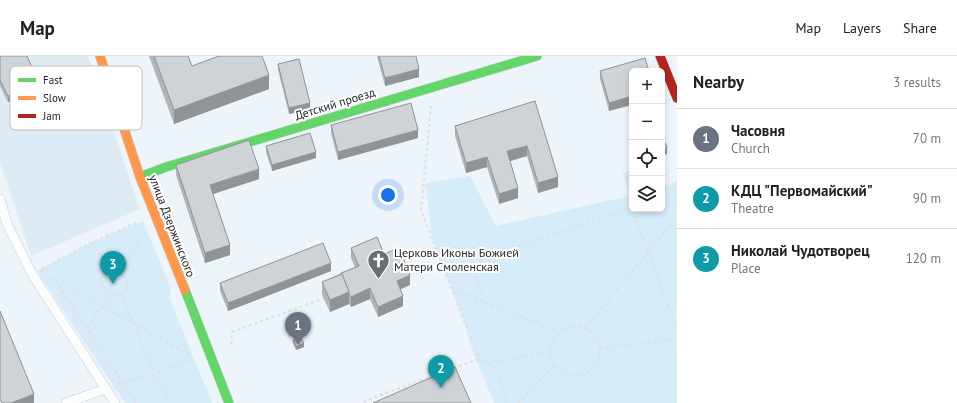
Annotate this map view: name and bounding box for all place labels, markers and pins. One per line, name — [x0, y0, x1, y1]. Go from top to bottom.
place label: Церковь Иконы Божией Матери Смоленская — [394, 245, 519, 274]
church icon: Церковь Иконы Божией Матери Смоленская — [366, 247, 392, 280]
pin: 3 — [100, 251, 126, 284]
pin: 1 — [285, 312, 311, 345]
pin: 2 — [428, 355, 454, 388]

